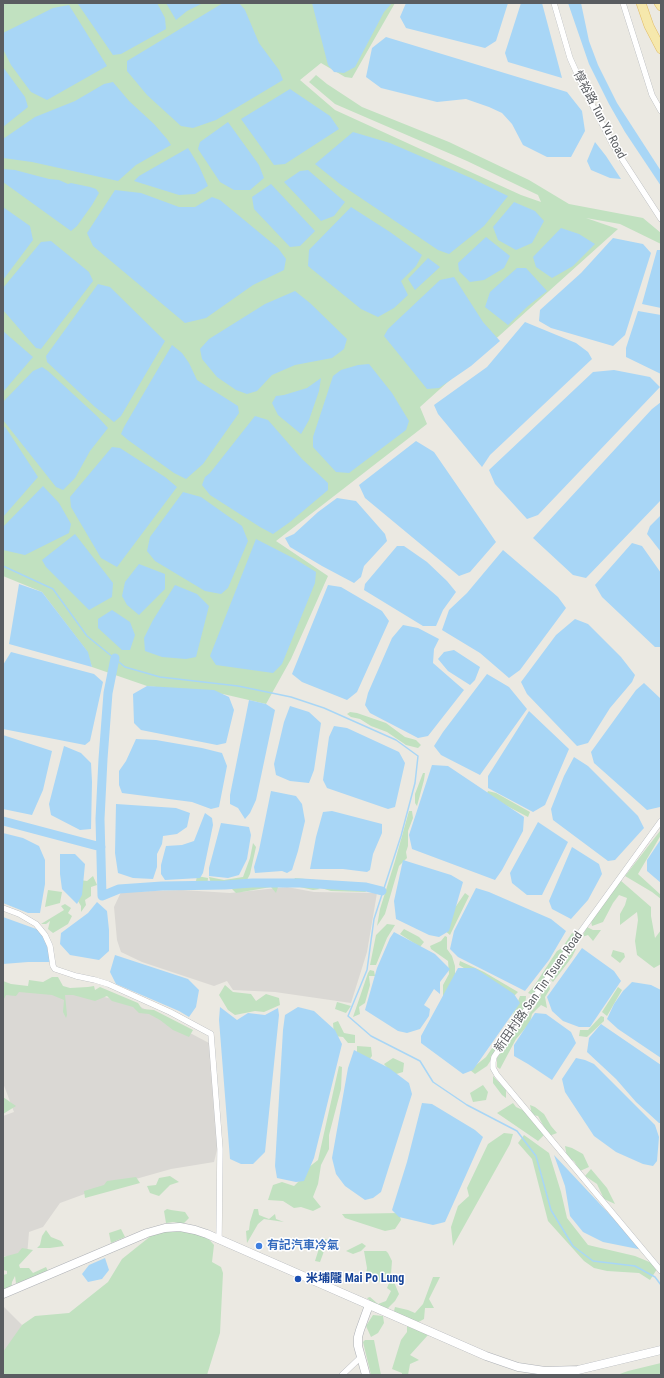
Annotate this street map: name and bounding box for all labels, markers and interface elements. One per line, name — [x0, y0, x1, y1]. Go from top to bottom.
street label: 惇裕路 Tun Yu Road — [570, 69, 628, 161]
street label: 新田村路 San Tin Tsuen Road — [492, 929, 586, 1055]
place label: 有記汽車冷氣 — [267, 1239, 339, 1253]
marker: 有記汽車冷氣 — [254, 1241, 264, 1251]
place label: 米埔隴 Mai Po Lung — [306, 1272, 404, 1286]
marker: 米埔隴 Mai Po Lung — [293, 1274, 303, 1284]

